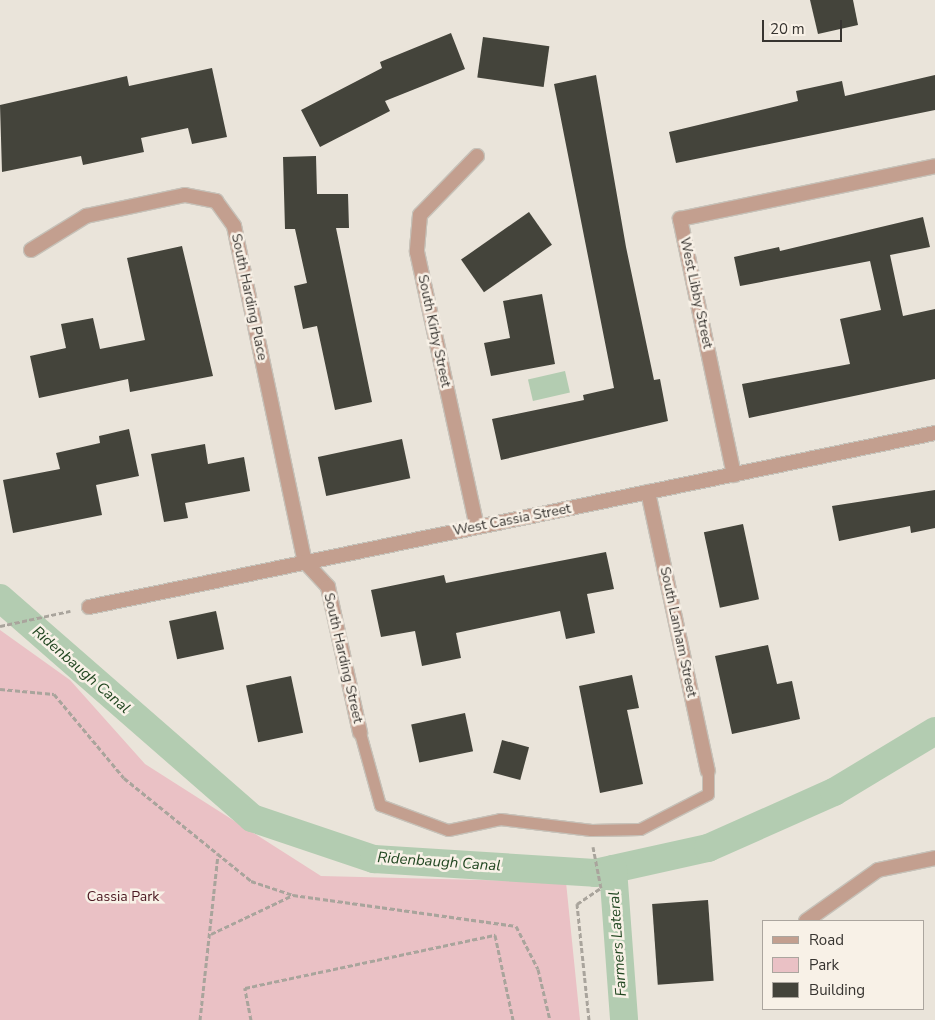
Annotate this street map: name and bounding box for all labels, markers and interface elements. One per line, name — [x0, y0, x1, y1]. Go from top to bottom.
scale bar — [765, 10, 845, 42]
text: 20 m — [770, 19, 805, 39]
street label: South Harding Place — [227, 232, 271, 362]
street label: West Libby Street — [676, 236, 716, 350]
street label: South Kirby Street — [414, 273, 454, 389]
street label: West Cassia Street — [452, 500, 572, 540]
street label: South Lanham Street — [656, 565, 700, 699]
street label: South Harding Street — [320, 591, 366, 725]
water label: Ridenbaugh Canal — [28, 623, 134, 717]
water label: Ridenbaugh Canal — [377, 849, 501, 875]
park label: Cassia Park — [87, 889, 159, 905]
water label: Farmers Lateral — [605, 891, 631, 997]
legend — [762, 920, 925, 1010]
text: Road — [809, 930, 844, 950]
text: Park — [809, 955, 839, 975]
text: Building — [809, 980, 865, 1000]

